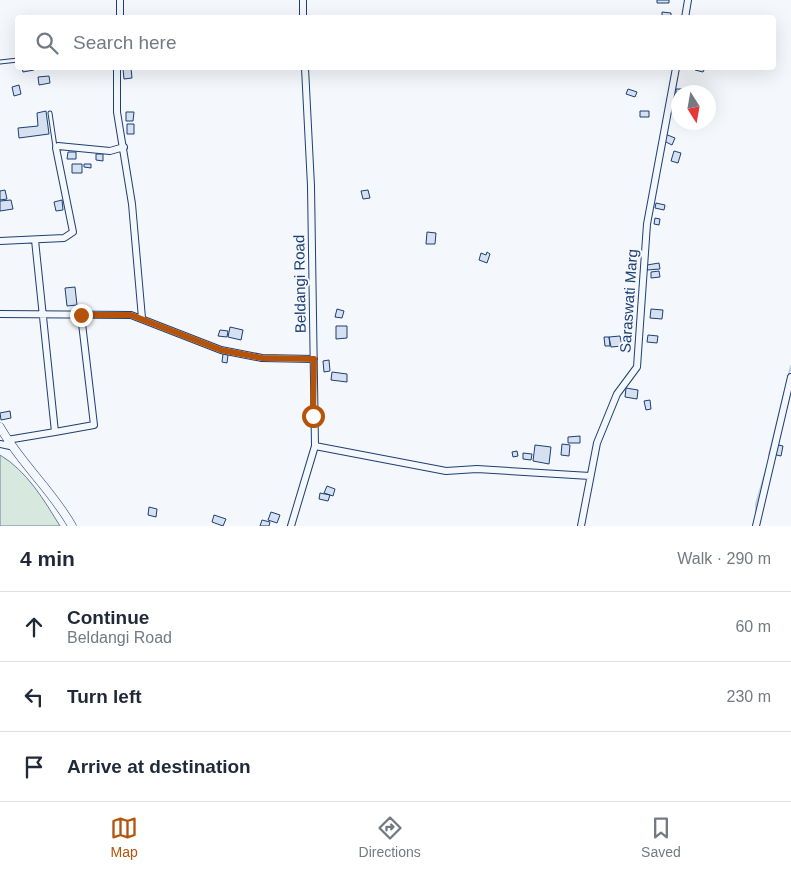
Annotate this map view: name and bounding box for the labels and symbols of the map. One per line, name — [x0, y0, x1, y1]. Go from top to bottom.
north arrow — [671, 85, 716, 130]
street label: Beldangi Road — [290, 235, 309, 333]
street label: Saraswati Marg — [616, 248, 641, 354]
route end — [70, 304, 93, 327]
route start — [302, 405, 325, 428]

